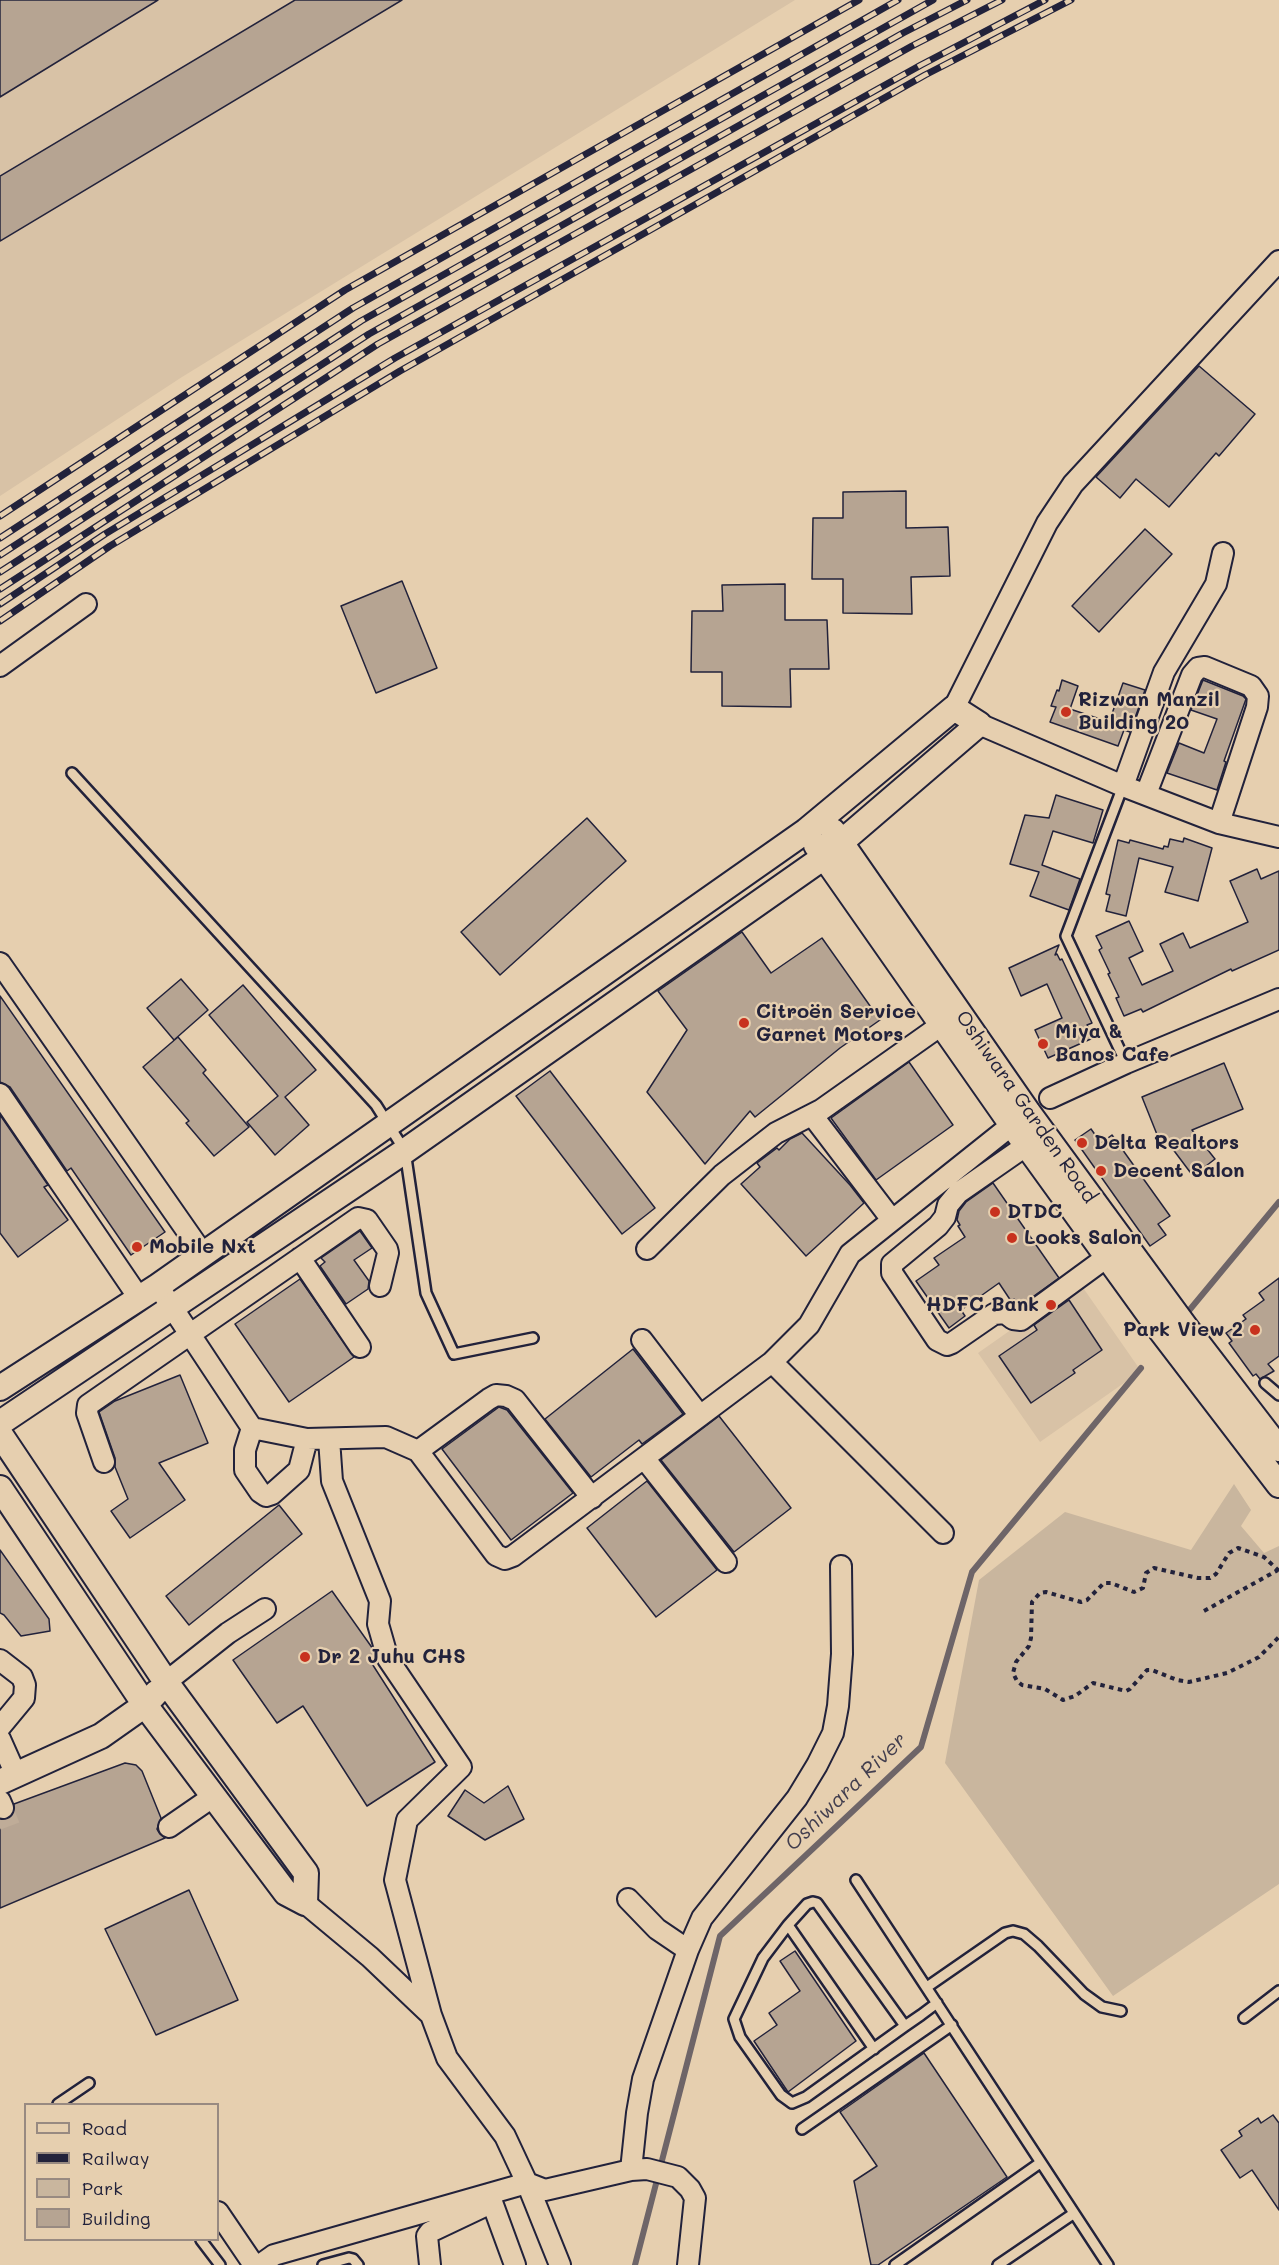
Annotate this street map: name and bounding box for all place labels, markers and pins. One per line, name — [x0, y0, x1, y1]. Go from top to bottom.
place label: Rizwan Manzil Building 20 — [1078, 688, 1220, 735]
marker: Rizwan Manzil Building 20 — [1059, 705, 1073, 719]
place label: Citroën Service Garnet Motors — [756, 1000, 916, 1047]
marker: Citroën Service Garnet Motors — [737, 1016, 751, 1030]
place label: Miya & Banos Cafe — [1055, 1020, 1169, 1067]
marker: Miya & Banos Cafe — [1036, 1037, 1050, 1051]
place label: Delta Realtors — [1094, 1131, 1239, 1155]
marker: Delta Realtors — [1075, 1136, 1089, 1150]
place label: Decent Salon — [1113, 1159, 1245, 1183]
marker: Decent Salon — [1094, 1164, 1108, 1178]
place label: DTDC — [1007, 1200, 1062, 1224]
marker: DTDC — [988, 1205, 1002, 1219]
place label: Looks Salon — [1024, 1226, 1142, 1250]
marker: Looks Salon — [1005, 1231, 1019, 1245]
place label: Mobile Nxt — [149, 1235, 256, 1259]
marker: Mobile Nxt — [130, 1240, 144, 1254]
place label: HDFC Bank — [926, 1293, 1039, 1317]
marker: HDFC Bank — [1044, 1298, 1058, 1312]
place label: Park View 2 — [1123, 1318, 1243, 1342]
marker: Park View 2 — [1248, 1323, 1262, 1337]
place label: Dr 2 Juhu CHS — [317, 1645, 466, 1669]
marker: Dr 2 Juhu CHS — [298, 1650, 312, 1664]

